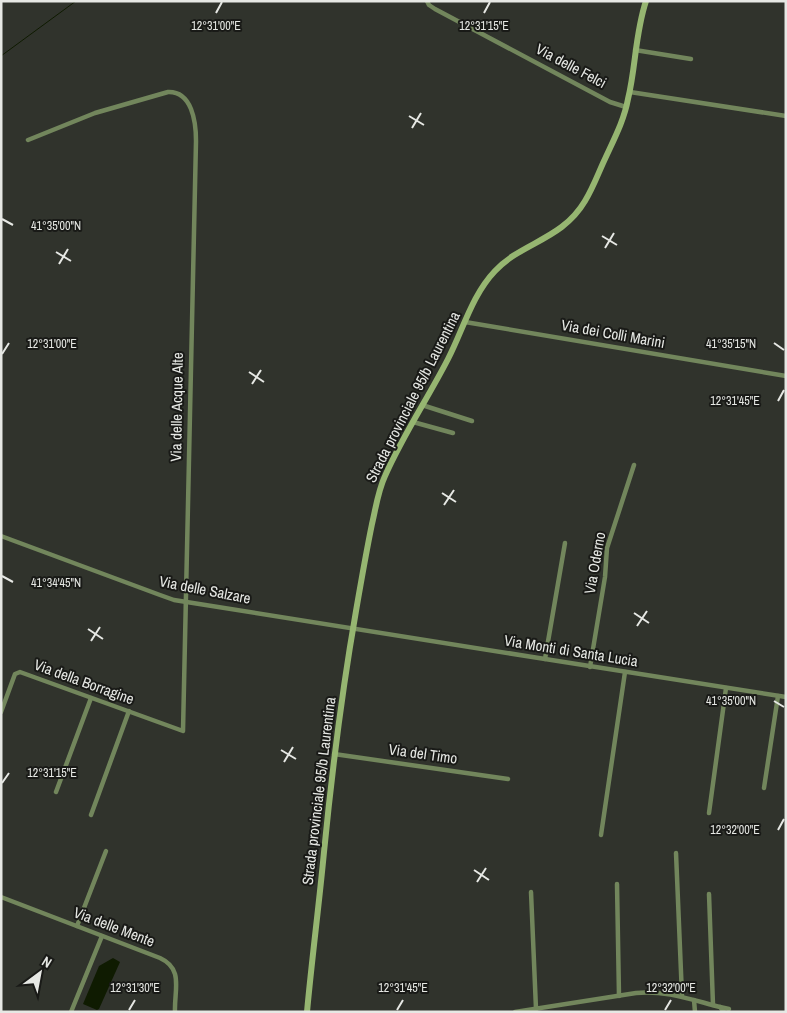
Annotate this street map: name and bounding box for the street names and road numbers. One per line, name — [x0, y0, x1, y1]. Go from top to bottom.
street label: Via delle Felci — [532, 38, 610, 93]
street label: Strada provinciale 95/b Laurentina — [360, 307, 465, 486]
street label: Via dei Colli Marini — [560, 314, 667, 353]
street label: Via delle Acque Alte — [165, 352, 188, 462]
street label: Via Oderno — [579, 530, 610, 596]
street label: Via delle Salzare — [158, 570, 253, 609]
street label: Via Monti di Santa Lucia — [503, 630, 640, 671]
street label: Via della Borragine — [31, 654, 137, 709]
street label: Strada provinciale 95/b Laurentina — [297, 695, 340, 886]
street label: Via del Timo — [387, 738, 459, 769]
street label: Via delle Mente — [71, 901, 158, 952]

